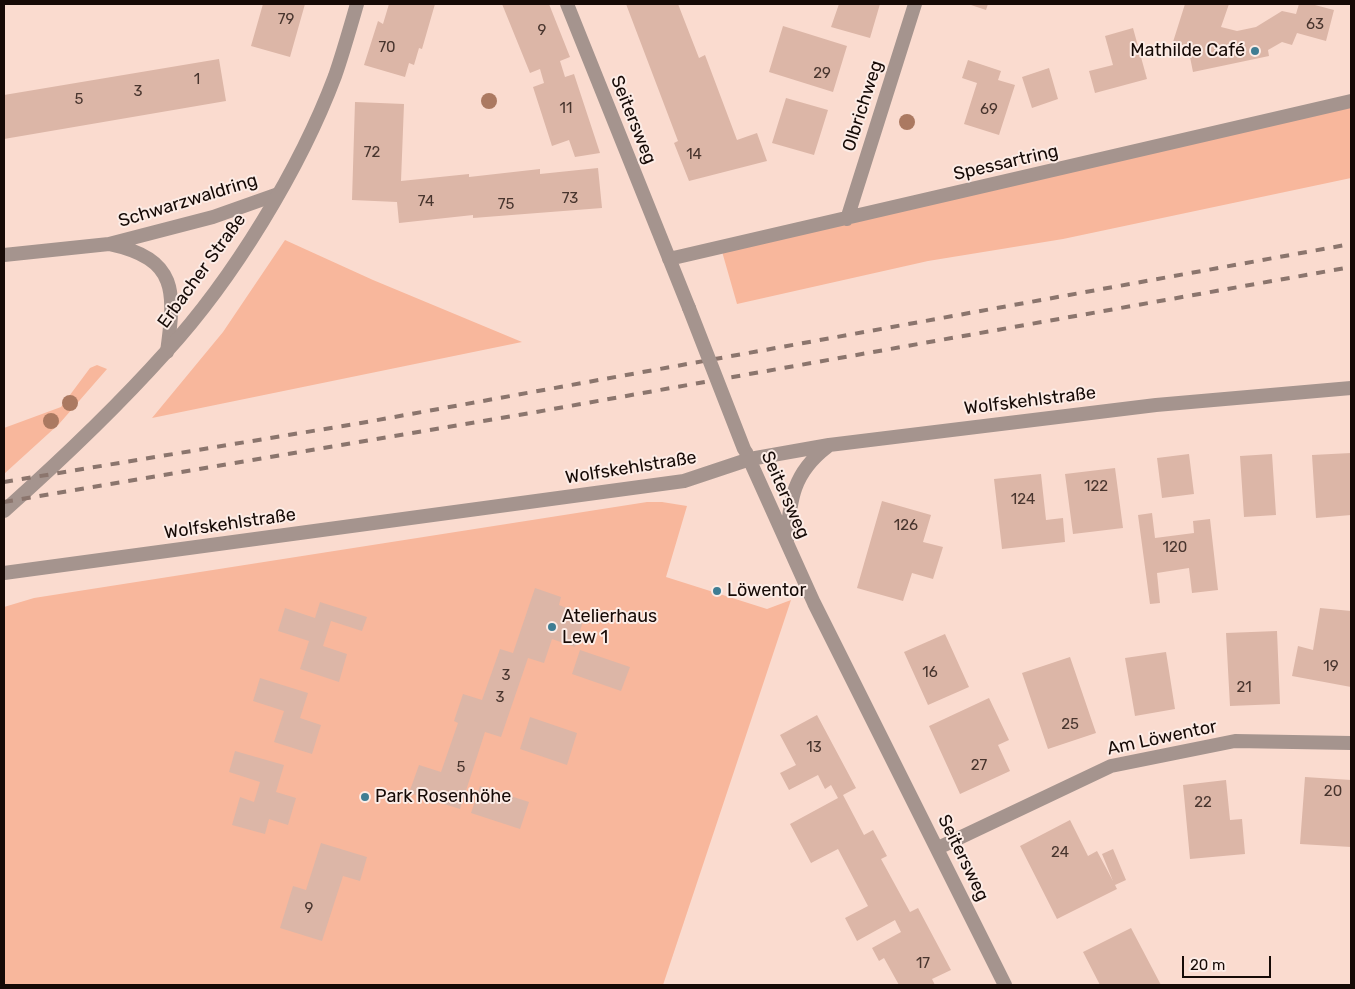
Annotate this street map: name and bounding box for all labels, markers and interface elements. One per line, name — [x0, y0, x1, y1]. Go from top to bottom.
house number: 79 — [278, 11, 294, 29]
house number: 63 — [1306, 16, 1324, 34]
house number: 9 — [538, 22, 546, 40]
house number: 70 — [378, 39, 396, 57]
place label: Mathilde Café — [1130, 40, 1245, 62]
marker: Mathilde Café — [1249, 45, 1261, 57]
street label: Olbrichweg — [838, 58, 888, 154]
house number: 29 — [813, 65, 831, 83]
house number: 1 — [194, 71, 200, 89]
street label: Seitersweg — [605, 73, 661, 167]
house number: 3 — [133, 83, 143, 101]
house number: 5 — [75, 91, 83, 109]
house number: 11 — [560, 100, 572, 118]
house number: 69 — [980, 101, 998, 119]
street label: Spessartring — [951, 140, 1061, 186]
house number: 72 — [364, 144, 380, 162]
house number: 14 — [686, 146, 702, 164]
street label: Schwarzwaldring — [116, 170, 260, 232]
house number: 73 — [562, 190, 578, 208]
house number: 74 — [418, 193, 434, 211]
house number: 75 — [498, 196, 514, 214]
street label: Erbacher Straße — [153, 210, 251, 332]
street label: Wolfskehlstraße — [963, 382, 1097, 420]
street label: Wolfskehlstraße — [564, 447, 698, 489]
street label: Seitersweg — [756, 448, 814, 542]
house number: 122 — [1084, 478, 1108, 496]
house number: 124 — [1011, 491, 1035, 509]
street label: Wolfskehlstraße — [163, 504, 297, 544]
house number: 126 — [894, 517, 918, 535]
house number: 120 — [1163, 539, 1187, 557]
place label: Löwentor — [727, 580, 806, 602]
marker: Löwentor — [711, 585, 723, 597]
place label: Atelierhaus Lew 1 — [562, 606, 657, 649]
marker: Atelierhaus Lew 1 — [546, 621, 558, 633]
house number: 19 — [1323, 658, 1339, 676]
house number: 16 — [922, 664, 938, 682]
house number: 3 — [501, 667, 511, 685]
house number: 21 — [1236, 679, 1252, 697]
house number: 3 — [495, 689, 505, 707]
house number: 25 — [1061, 716, 1079, 734]
street label: Am Löwentor — [1105, 716, 1219, 760]
house number: 13 — [806, 739, 822, 757]
house number: 27 — [971, 757, 987, 775]
house number: 5 — [457, 759, 465, 777]
house number: 20 — [1324, 783, 1342, 801]
place label: Park Rosenhöhe — [375, 786, 511, 808]
marker: Park Rosenhöhe — [359, 791, 371, 803]
house number: 22 — [1194, 794, 1212, 812]
street label: Seitersweg — [933, 811, 993, 905]
house number: 24 — [1051, 844, 1069, 862]
house number: 9 — [305, 900, 313, 918]
scale bar — [1185, 946, 1274, 978]
house number: 17 — [916, 955, 930, 973]
text: 20 m — [1190, 956, 1225, 974]

